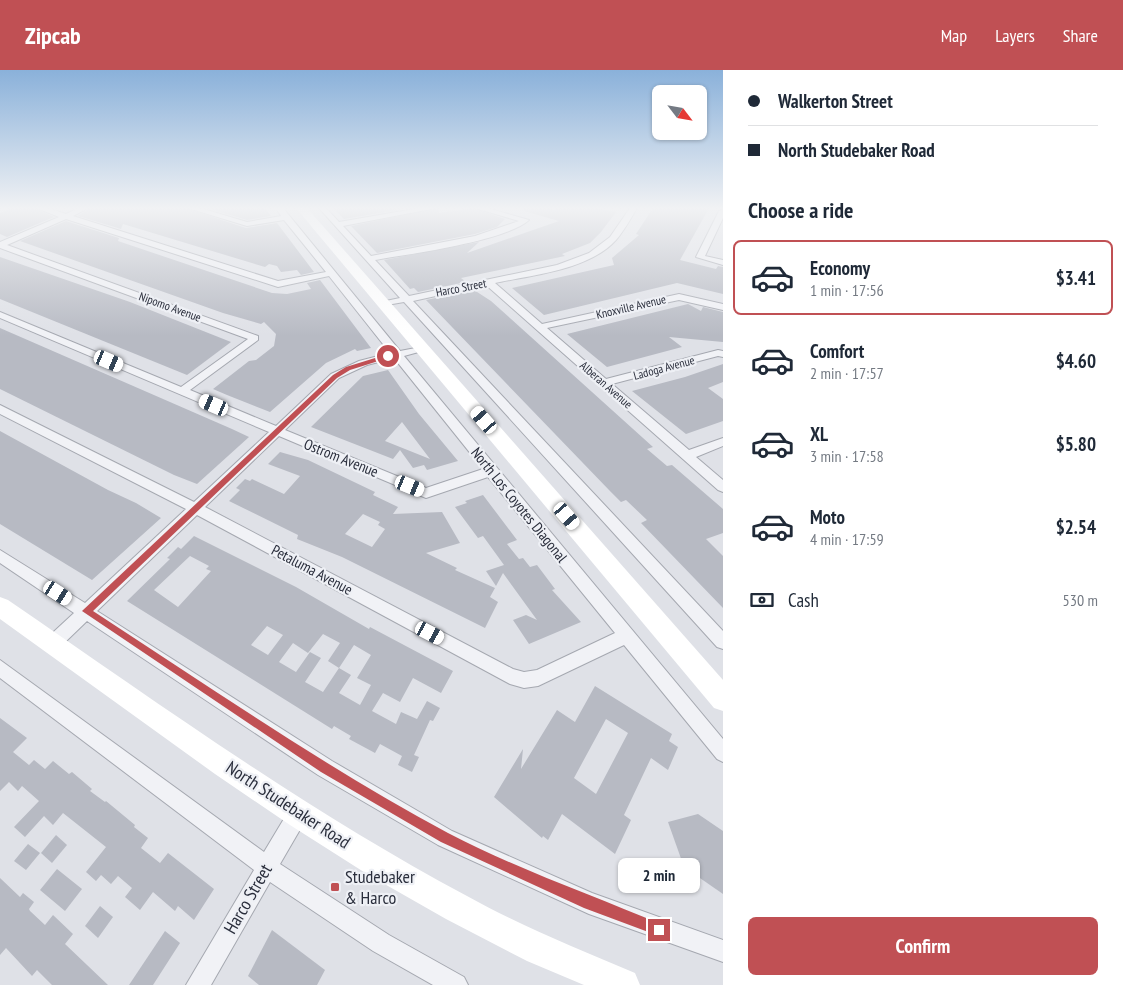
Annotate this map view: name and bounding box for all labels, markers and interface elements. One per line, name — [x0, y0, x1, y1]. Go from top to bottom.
text: Zipcab — [25, 20, 81, 51]
text: Map — [941, 24, 967, 47]
text: Layers — [995, 24, 1035, 47]
text: Share — [1063, 24, 1098, 47]
north arrow — [652, 85, 708, 140]
map controls — [652, 85, 707, 140]
text: Walkerton Street — [778, 89, 893, 113]
text: North Studebaker Road — [778, 138, 935, 162]
text: Choose a ride — [748, 196, 853, 224]
icon: car — [750, 255, 795, 300]
text: Economy — [810, 256, 870, 280]
text: $3.41 — [1056, 266, 1096, 290]
street label: Harco Street — [434, 275, 488, 300]
text: 1 min · 17:56 — [810, 280, 884, 300]
street label: Nipomo Avenue — [137, 288, 203, 325]
street label: Knoxville Avenue — [595, 291, 667, 322]
icon: car — [750, 338, 795, 383]
text: Comfort — [810, 339, 864, 363]
route start — [377, 345, 399, 367]
car — [92, 348, 125, 374]
text: $4.60 — [1056, 349, 1096, 373]
street label: Ladoga Avenue — [632, 352, 696, 383]
street label: Alberan Avenue — [577, 358, 636, 411]
text: 2 min · 17:57 — [810, 363, 884, 383]
car — [197, 392, 230, 418]
car — [468, 404, 499, 436]
icon: car — [750, 421, 795, 466]
text: XL — [810, 422, 828, 446]
text: $5.80 — [1056, 432, 1096, 456]
street label: Ostrom Avenue — [301, 434, 381, 481]
street label: North Los Coyotes Diagonal — [467, 443, 572, 567]
text: 3 min · 17:58 — [810, 446, 884, 466]
car — [393, 473, 426, 499]
car — [551, 500, 582, 532]
icon: car — [750, 504, 795, 549]
text: Moto — [810, 505, 845, 529]
text: $2.54 — [1056, 515, 1096, 539]
text: 4 min · 17:59 — [810, 529, 884, 549]
street label: Petaluma Avenue — [268, 540, 356, 599]
car — [41, 579, 74, 607]
icon: cash — [748, 586, 776, 614]
text: Cash — [788, 588, 819, 612]
text: 530 m — [1063, 590, 1098, 610]
car — [413, 619, 446, 647]
street label: North Studebaker Road — [222, 756, 355, 853]
callout: 2 min — [618, 858, 700, 892]
street label: Harco Street — [218, 860, 277, 938]
place label: Studebaker & Harco — [345, 865, 415, 909]
text: 2 min — [643, 865, 675, 885]
marker: Studebaker & Harco — [329, 881, 341, 893]
button: Confirm — [748, 917, 1098, 975]
route end — [648, 919, 670, 941]

